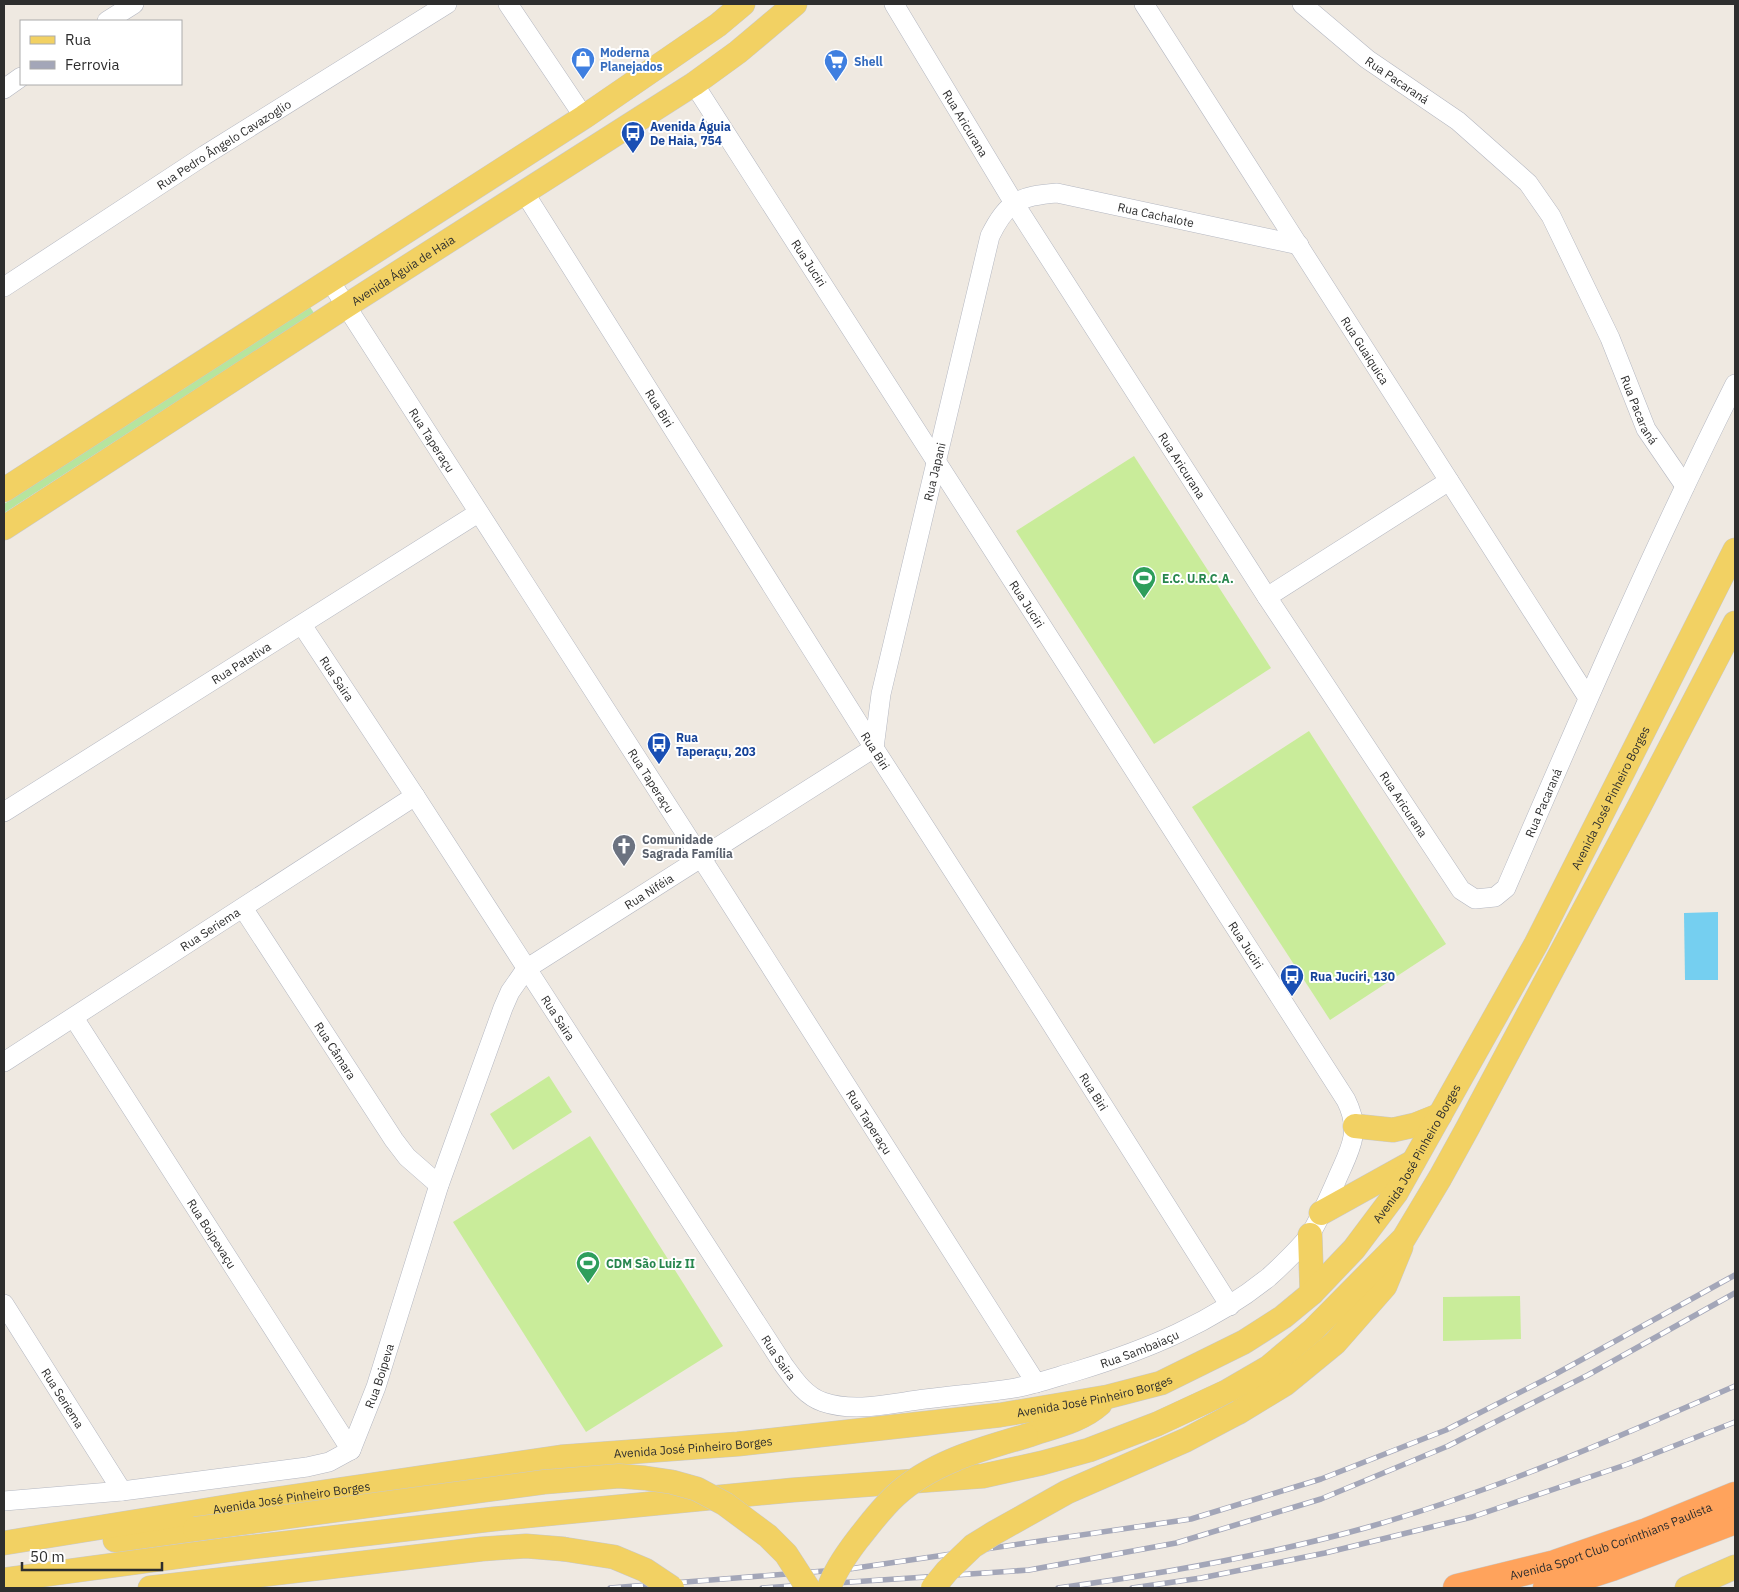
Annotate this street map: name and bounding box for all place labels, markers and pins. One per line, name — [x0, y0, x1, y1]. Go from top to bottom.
place label: Moderna Planejados — [600, 45, 663, 74]
shop icon: Moderna Planejados — [570, 46, 596, 80]
supermarket icon: Shell — [823, 48, 849, 82]
place label: Shell — [854, 54, 883, 69]
place label: Avenida Águia De Haia, 754 — [650, 118, 731, 148]
bus stop icon: Avenida Águia De Haia, 754 — [620, 120, 646, 154]
sports icon: E.C. U.R.C.A. — [1131, 565, 1157, 599]
place label: E.C. U.R.C.A. — [1162, 571, 1234, 586]
place label: Rua Taperaçu, 203 — [676, 730, 756, 759]
bus stop icon: Rua Taperaçu, 203 — [646, 731, 672, 765]
place label: Comunidade Sagrada Família — [642, 832, 733, 861]
church icon: Comunidade Sagrada Família — [611, 833, 637, 867]
bus stop icon: Rua Juciri, 130 — [1279, 963, 1305, 997]
place label: Rua Juciri, 130 — [1310, 969, 1395, 984]
sports icon: CDM São Luiz II — [575, 1250, 601, 1284]
place label: CDM São Luiz II — [606, 1256, 695, 1271]

